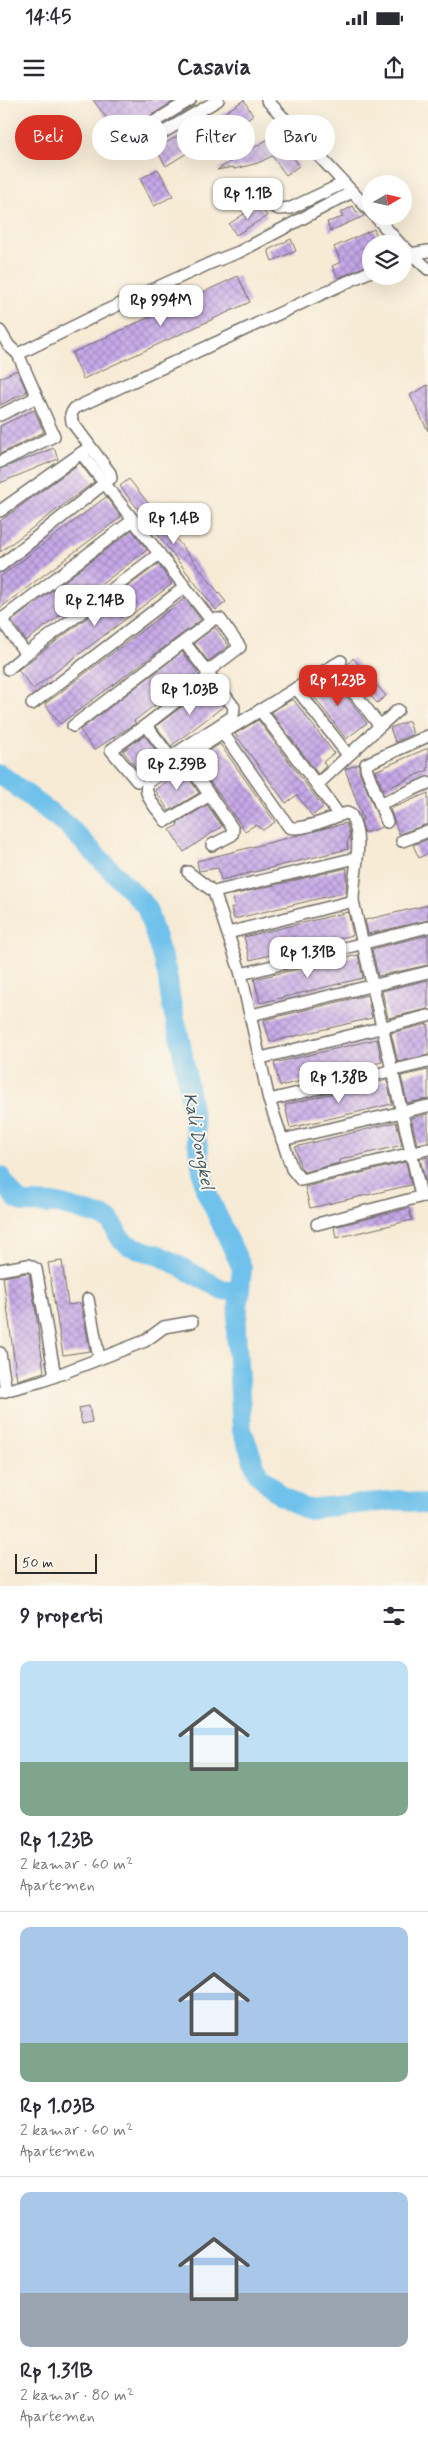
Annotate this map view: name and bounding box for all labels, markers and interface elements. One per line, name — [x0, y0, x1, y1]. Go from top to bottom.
text: 14:45 — [25, 5, 71, 30]
icon: menu — [20, 54, 48, 82]
text: Casavia — [177, 54, 251, 82]
icon: share — [380, 54, 408, 82]
chip: Beli — [15, 115, 82, 160]
chip: Sewa — [92, 115, 167, 160]
chip: Filter — [177, 115, 255, 160]
chip: Baru — [265, 115, 335, 160]
north arrow — [362, 175, 412, 225]
map controls — [362, 175, 412, 285]
pin: Rp 1.1B — [202, 178, 294, 220]
text: Rp 1.1B — [224, 183, 272, 204]
button: layers — [362, 235, 412, 285]
pin: Rp 994M — [115, 284, 207, 327]
text: Rp 994M — [130, 290, 192, 311]
pin: Rp 1.4B — [128, 502, 220, 545]
text: Rp 1.4B — [149, 508, 199, 529]
pin: Rp 2.14B — [43, 584, 147, 627]
text: Rp 2.14B — [66, 590, 124, 611]
pin: Rp 1.23B — [286, 664, 390, 707]
text: Rp 1.23B — [310, 670, 366, 691]
pin: Rp 1.03B — [138, 674, 242, 716]
text: Rp 1.03B — [162, 679, 218, 700]
pin: Rp 2.39B — [125, 748, 229, 791]
text: Rp 2.39B — [148, 754, 206, 775]
pin: Rp 1.31B — [256, 936, 360, 979]
text: Rp 1.31B — [280, 942, 336, 963]
pin: Rp 1.38B — [287, 1062, 391, 1104]
text: Rp 1.38B — [310, 1067, 368, 1088]
water label: Kali Dongkel — [175, 1091, 219, 1193]
scale bar — [15, 1551, 98, 1574]
text: 50 m — [22, 1554, 53, 1572]
text: 9 properti — [20, 1602, 102, 1630]
icon: filters — [380, 1602, 408, 1630]
icon: home — [169, 1694, 259, 1784]
text: Rp 1.23B — [20, 1826, 93, 1854]
text: 2 kamar · 60 m² — [20, 1854, 133, 1875]
text: Apartemen — [20, 1875, 95, 1896]
icon: home — [169, 1959, 259, 2049]
text: Rp 1.03B — [20, 2092, 95, 2120]
text: 2 kamar · 60 m² — [20, 2120, 133, 2141]
text: Apartemen — [20, 2141, 95, 2162]
icon: home — [169, 2224, 259, 2314]
text: Rp 1.31B — [20, 2357, 93, 2385]
text: 2 kamar · 80 m² — [20, 2385, 134, 2406]
text: Apartemen — [20, 2406, 95, 2427]

